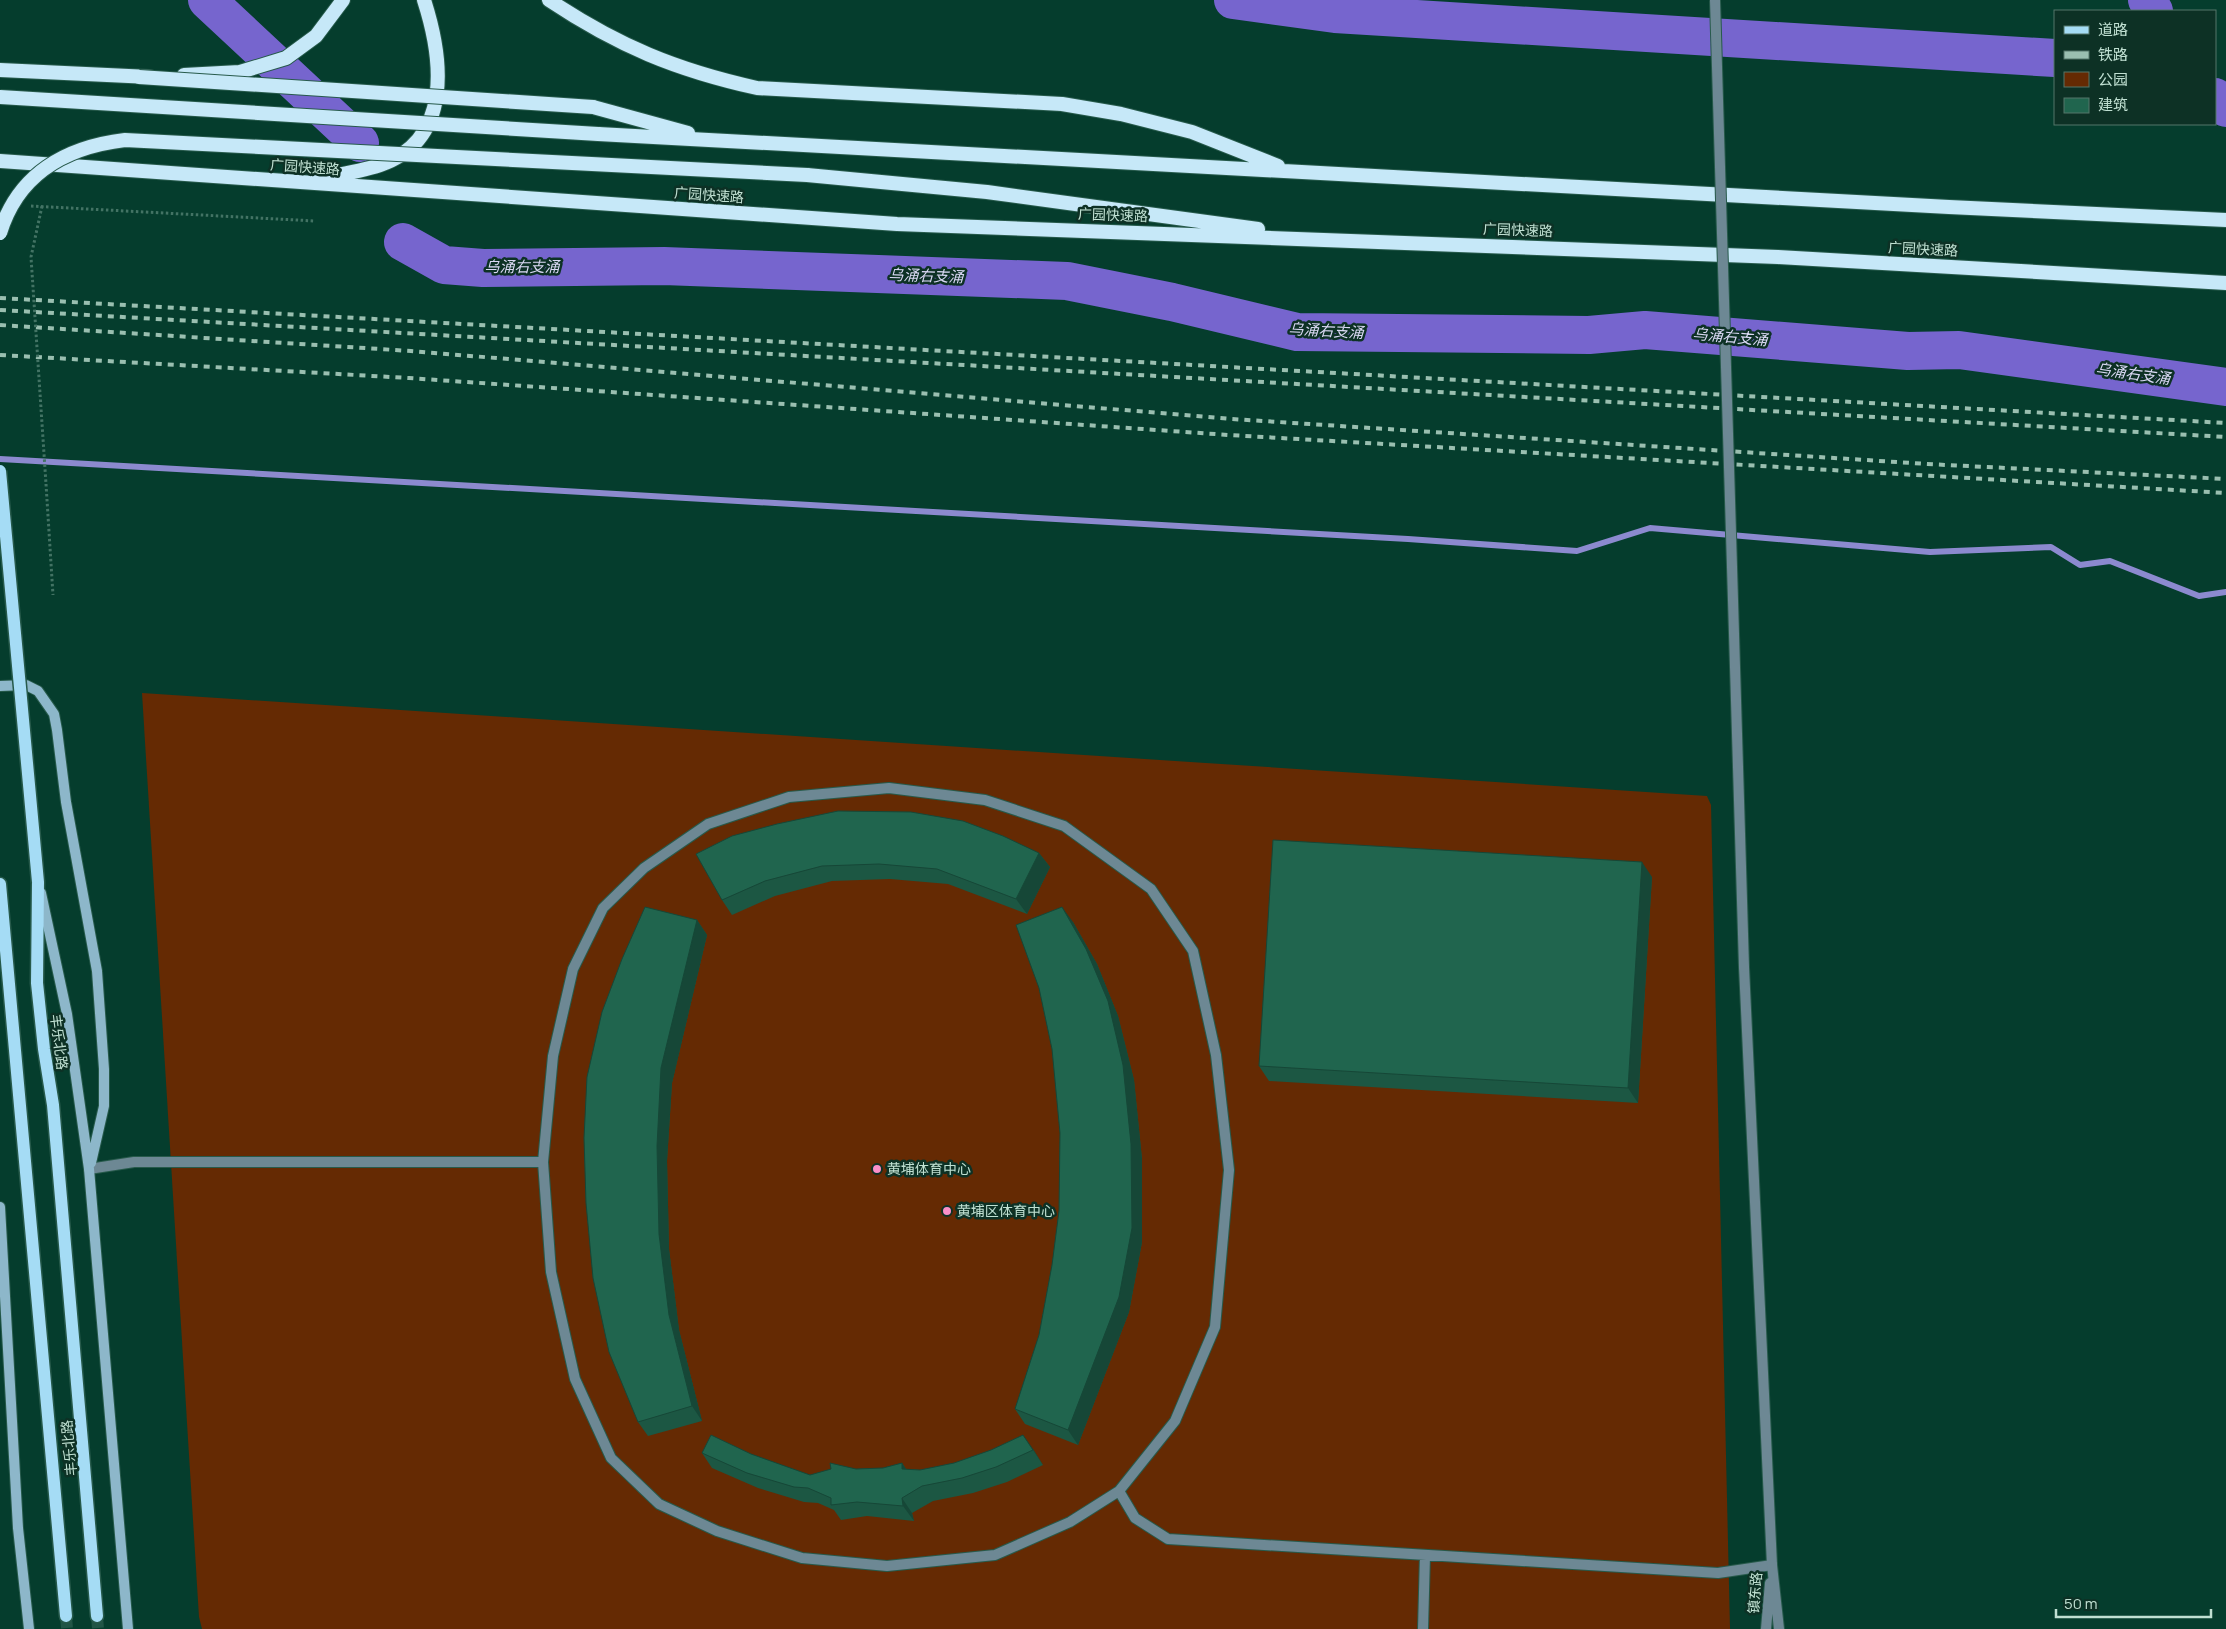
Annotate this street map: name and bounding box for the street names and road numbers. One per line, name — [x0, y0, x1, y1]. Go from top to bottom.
street label: 广园快速路 — [269, 155, 341, 178]
street label: 广园快速路 — [673, 183, 745, 206]
street label: 广园快速路 — [1078, 204, 1148, 225]
street label: 广园快速路 — [1483, 219, 1553, 240]
street label: 广园快速路 — [1888, 237, 1958, 260]
street label: 丰乐北路 — [47, 1013, 72, 1071]
street label: 丰乐北路 — [57, 1419, 80, 1477]
street label: 镇东路 — [1743, 1571, 1766, 1615]

